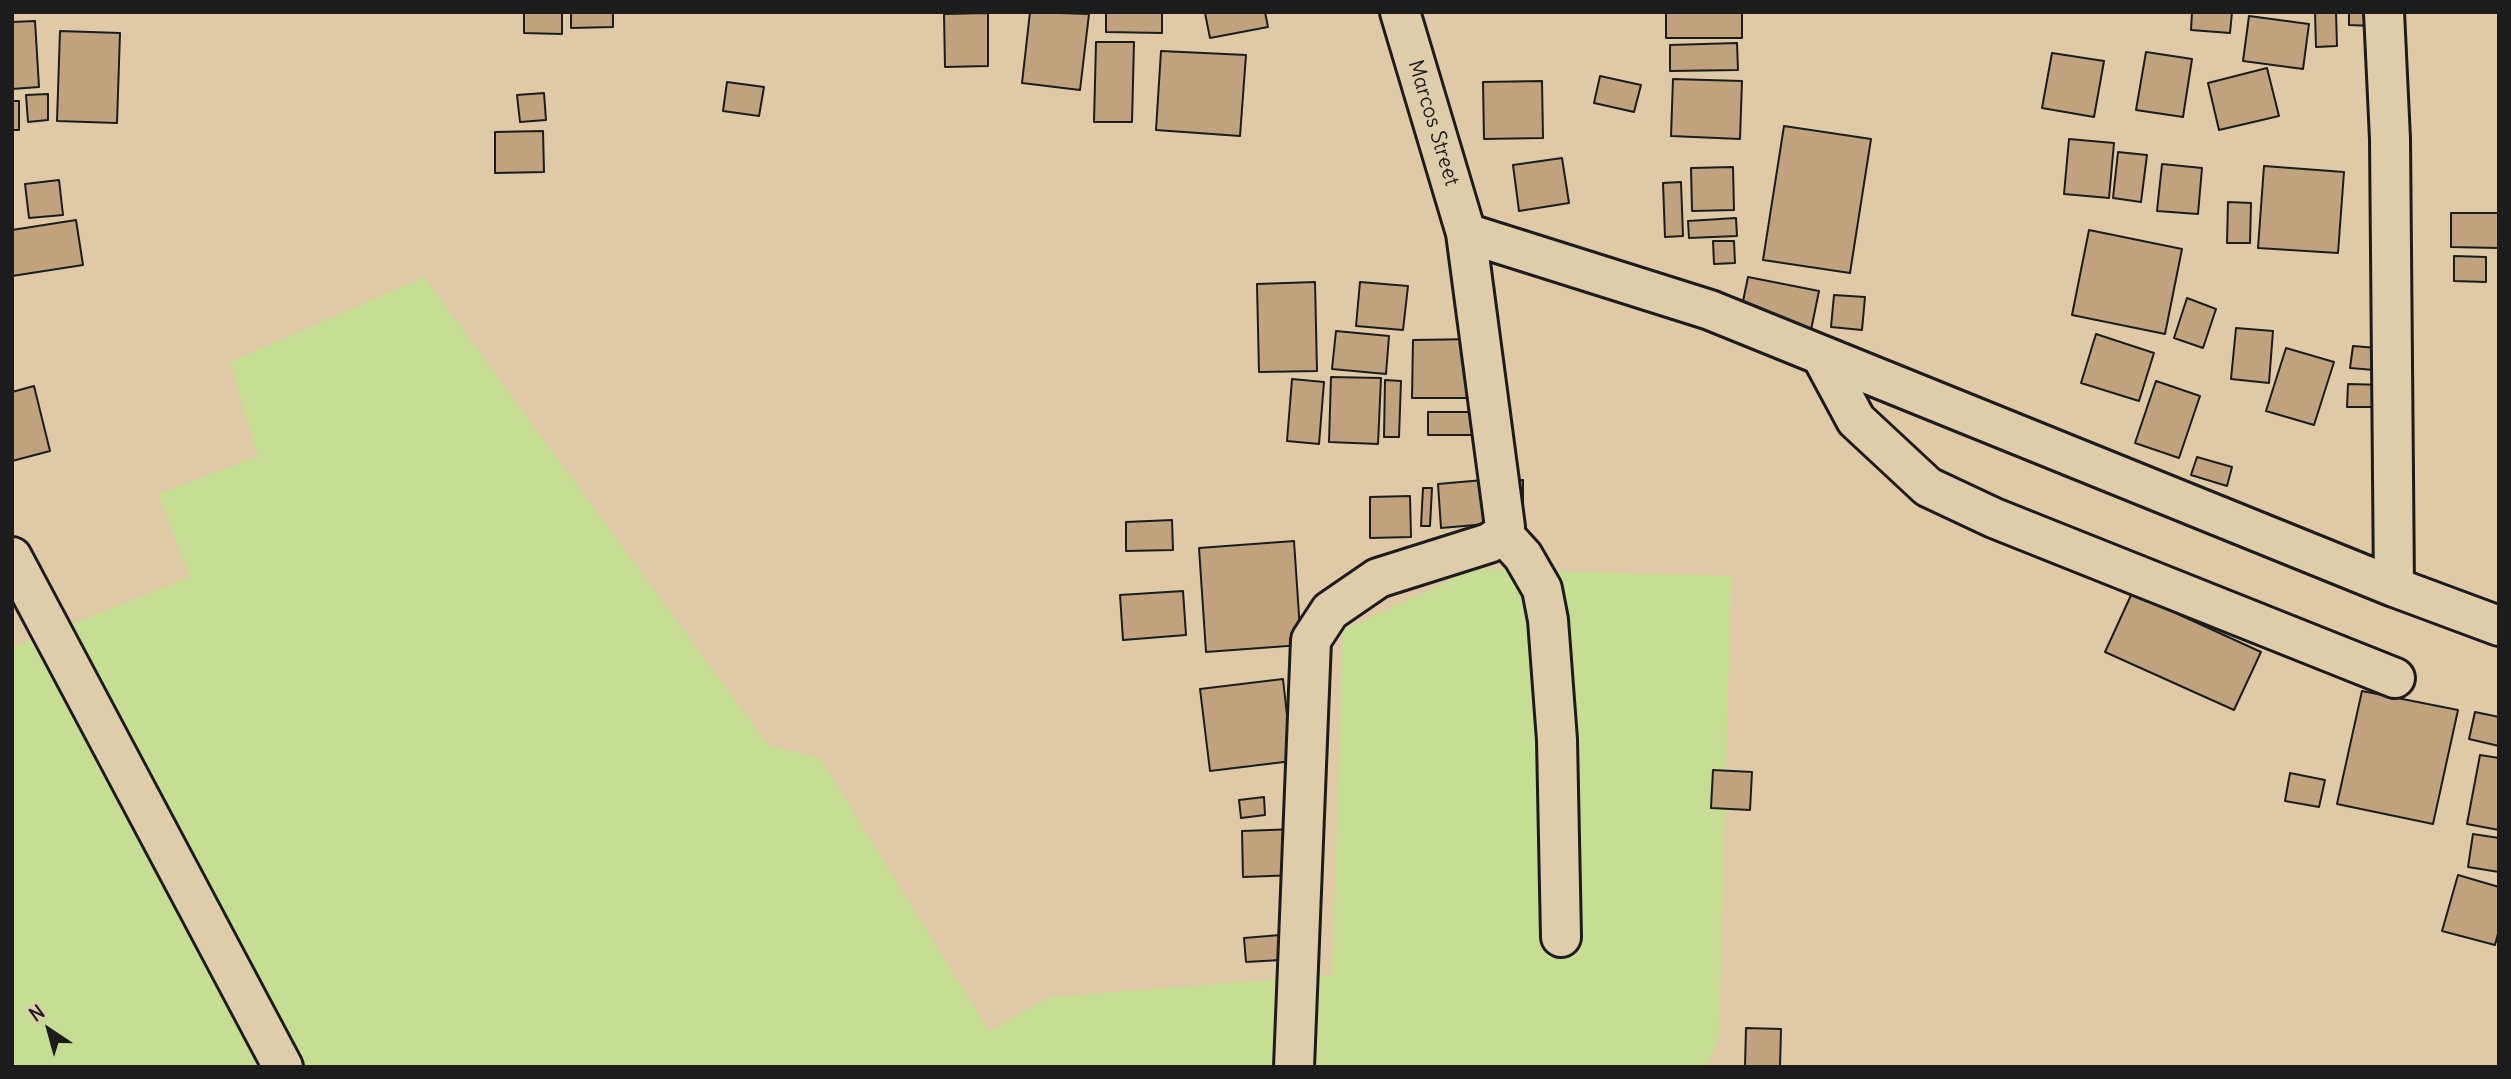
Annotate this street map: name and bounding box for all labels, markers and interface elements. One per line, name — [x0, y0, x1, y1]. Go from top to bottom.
street label: Marcos Street — [1402, 57, 1464, 189]
north arrow — [14, 995, 84, 1065]
text: N — [24, 999, 49, 1027]

